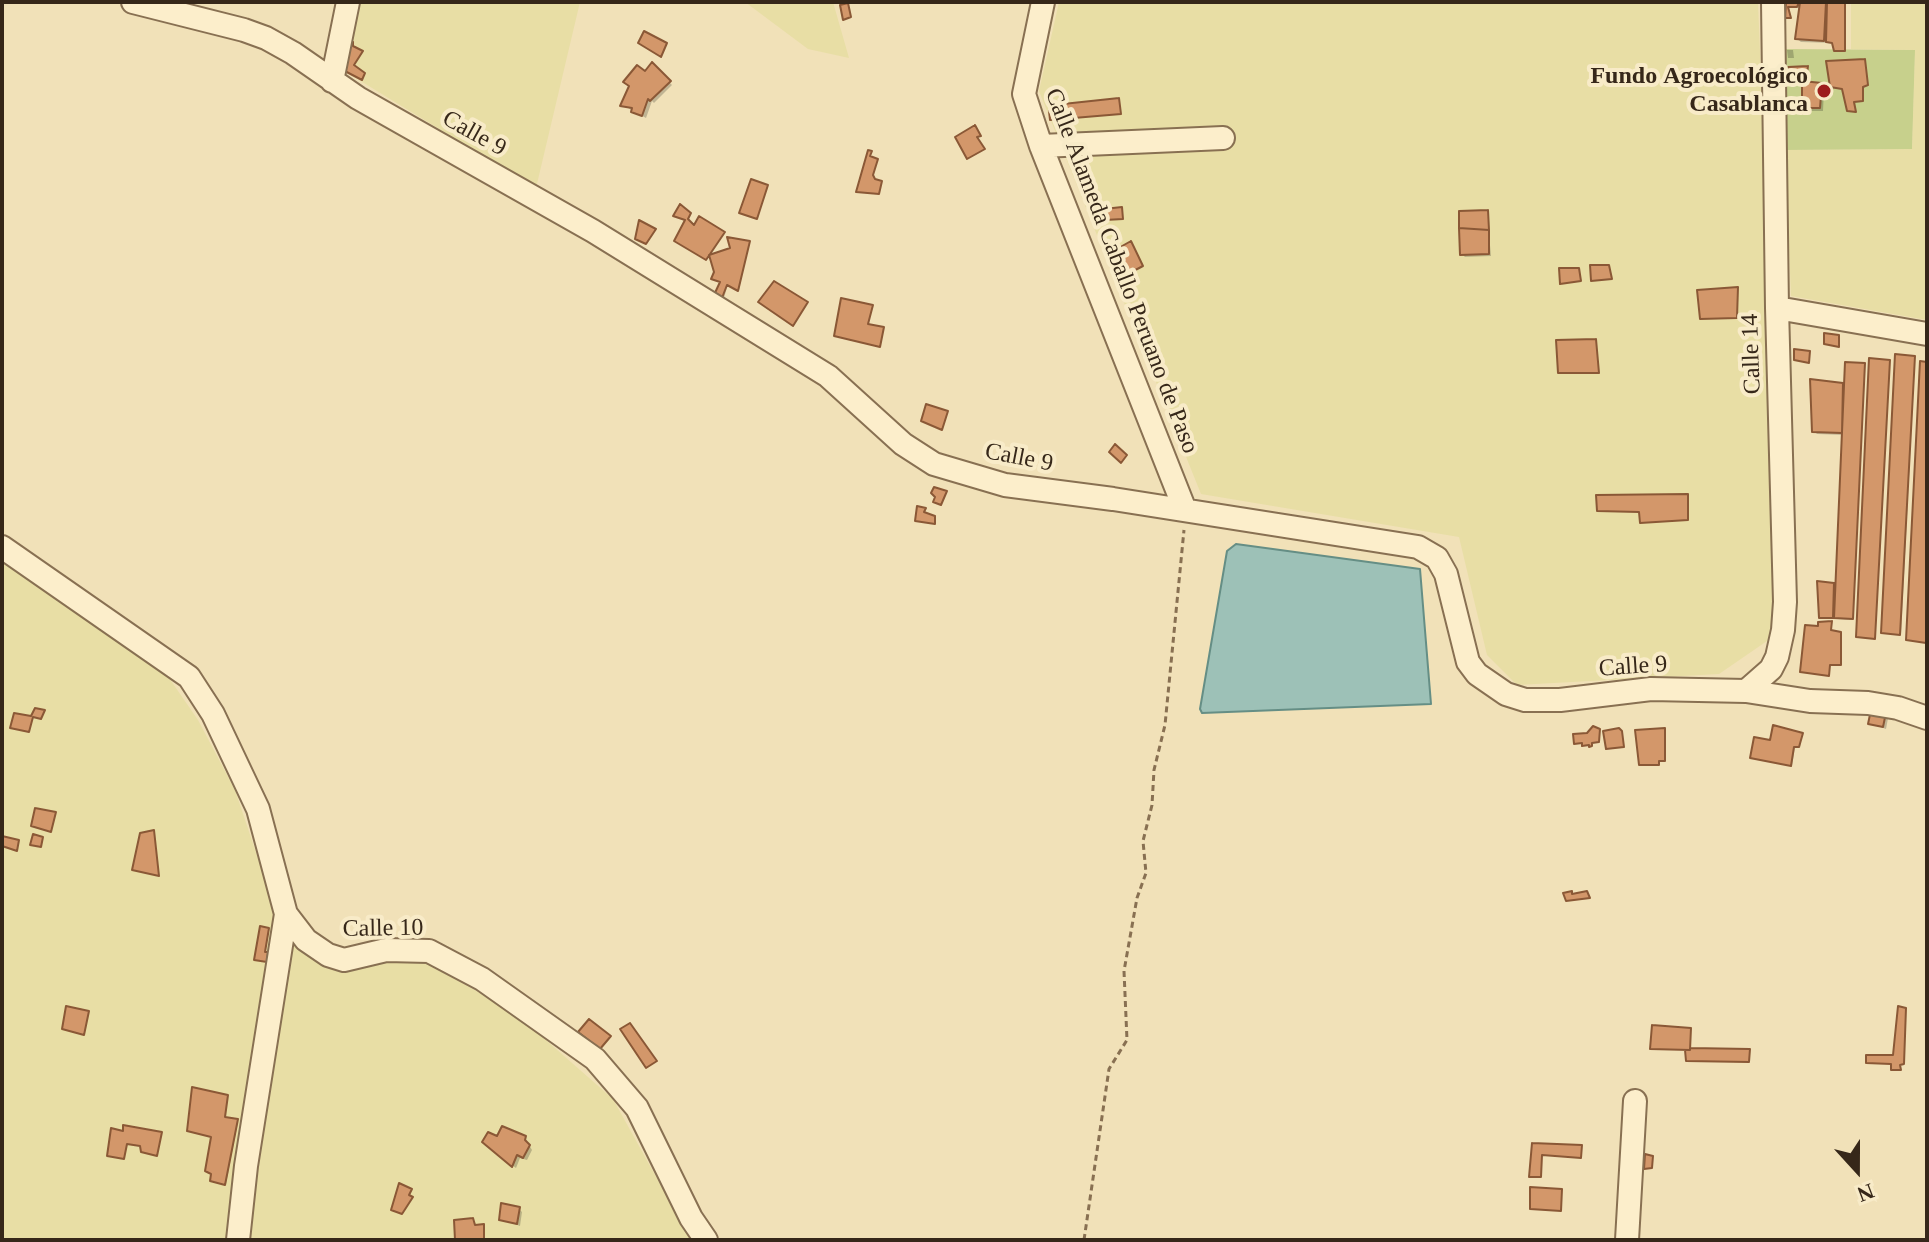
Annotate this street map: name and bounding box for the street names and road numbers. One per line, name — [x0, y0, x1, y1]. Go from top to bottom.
street label: Calle Alameda Caballo Peruano de Paso — [1038, 84, 1204, 458]
street label: Calle 9 — [437, 105, 511, 163]
street label: Calle 14 — [1736, 313, 1768, 395]
street label: Calle 9 — [983, 437, 1055, 479]
street label: Calle 9 — [1598, 650, 1668, 684]
street label: Calle 10 — [342, 914, 424, 944]

